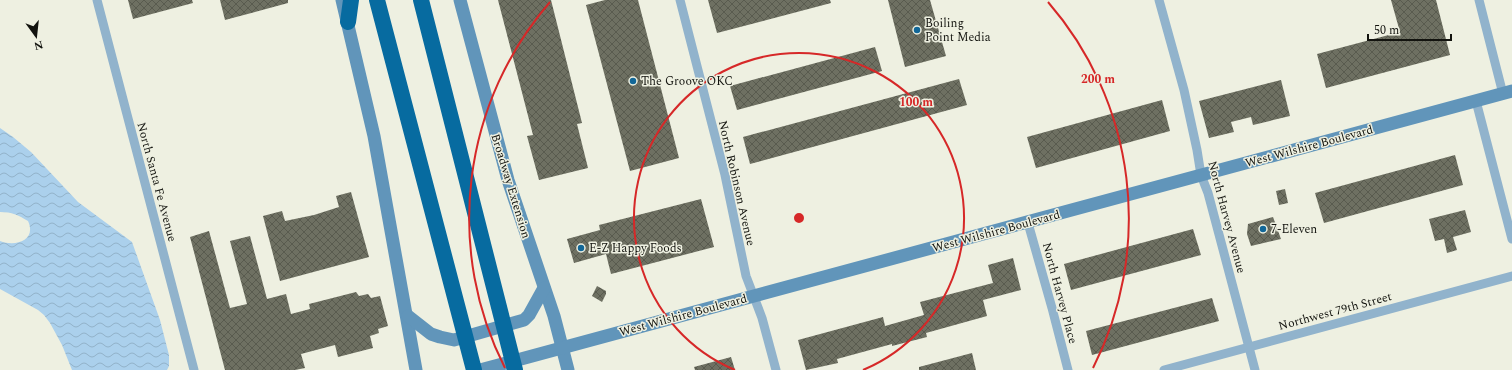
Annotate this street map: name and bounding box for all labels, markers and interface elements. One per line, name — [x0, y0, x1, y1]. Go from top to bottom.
place label: Boiling Point Media — [925, 14, 991, 47]
north arrow — [16, 16, 56, 56]
scale bar — [1368, 16, 1451, 42]
text: 50 m — [1374, 21, 1399, 40]
marker: Boiling Point Media — [912, 25, 922, 35]
text: N — [32, 36, 45, 55]
text: 200 m — [1081, 70, 1115, 89]
place label: The Groove OKC — [641, 72, 733, 91]
marker: The Groove OKC — [628, 76, 638, 86]
text: 100 m — [899, 93, 933, 112]
street label: North Robinson Avenue — [713, 119, 760, 248]
street label: North Santa Fe Avenue — [131, 120, 182, 244]
street label: West Wilshire Boulevard — [1243, 120, 1375, 173]
street label: Broadway Extension — [486, 131, 535, 241]
street label: North Harvey Avenue — [1202, 159, 1251, 275]
street label: West Wilshire Boulevard — [930, 205, 1062, 258]
centre of rings — [792, 211, 806, 225]
place label: 7-Eleven — [1271, 220, 1317, 239]
marker: 7-Eleven — [1258, 224, 1268, 234]
place label: E-Z Happy Foods — [589, 239, 682, 258]
street label: North Harvey Place — [1037, 240, 1082, 346]
marker: E-Z Happy Foods — [576, 243, 586, 253]
street label: Northwest 79th Street — [1276, 287, 1394, 336]
street label: West Wilshire Boulevard — [617, 289, 749, 342]

